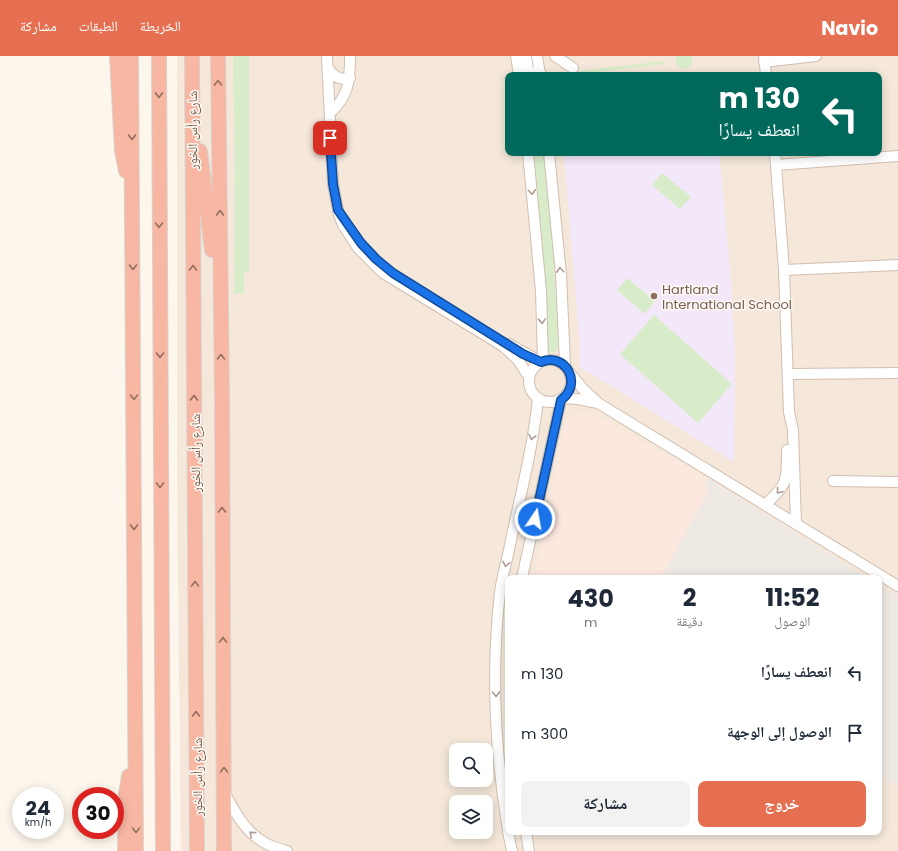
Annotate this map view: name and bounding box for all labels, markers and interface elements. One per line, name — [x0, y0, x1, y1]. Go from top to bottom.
text: Navio — [821, 15, 878, 42]
text: مشاركة — [20, 16, 57, 36]
text: الطبقات — [79, 16, 118, 36]
text: الخريطة — [140, 16, 181, 36]
text: 130 m — [719, 79, 800, 118]
one-way arrow — [214, 80, 222, 86]
icon: left — [814, 88, 866, 140]
street label: شارع رأس الخور — [183, 91, 202, 170]
one-way arrow — [155, 92, 163, 98]
text: انعطف يسارًا — [719, 117, 800, 142]
pin — [313, 121, 347, 155]
icon: arrive — [319, 127, 341, 149]
one-way arrow — [128, 134, 136, 140]
one-way arrow — [527, 189, 536, 195]
one-way arrow — [216, 210, 224, 216]
one-way arrow — [155, 222, 163, 228]
one-way arrow — [129, 264, 137, 270]
one-way arrow — [189, 265, 197, 271]
one-way arrow — [556, 267, 565, 273]
place label: Hartland International School — [662, 280, 792, 314]
marker: Hartland International School — [649, 291, 659, 301]
one-way arrow — [538, 318, 546, 324]
one-way arrow — [156, 352, 164, 358]
one-way arrow — [217, 354, 225, 360]
one-way arrow — [130, 394, 138, 400]
one-way arrow — [190, 395, 198, 401]
street label: شارع رأس الخور — [186, 414, 205, 493]
one-way arrow — [529, 434, 537, 440]
one-way arrow — [156, 482, 164, 488]
one-way arrow — [777, 486, 784, 494]
position arrow — [514, 498, 556, 540]
one-way arrow — [218, 507, 226, 513]
one-way arrow — [130, 524, 138, 530]
one-way arrow — [502, 561, 510, 567]
one-way arrow — [191, 581, 199, 587]
text: 2 — [683, 581, 697, 614]
text: 11:52 — [765, 581, 820, 614]
text: 430 — [568, 582, 614, 615]
text: دقيقة — [676, 612, 703, 631]
text: الوصول — [774, 612, 810, 631]
text: m — [584, 613, 597, 632]
one-way arrow — [219, 637, 227, 643]
text: انعطف يسارًا — [761, 661, 832, 682]
icon: left — [844, 662, 866, 684]
text: 130 m — [521, 663, 564, 684]
one-way arrow — [492, 691, 500, 697]
one-way arrow — [192, 711, 200, 717]
text: الوصول إلى الوجهة — [727, 721, 832, 742]
icon: arrive — [844, 722, 866, 744]
text: 300 m — [521, 723, 568, 744]
street label: شارع رأس الخور — [188, 738, 207, 817]
map controls — [449, 743, 493, 839]
button: search — [449, 743, 493, 787]
one-way arrow — [220, 767, 228, 773]
button: مشاركة — [521, 781, 690, 827]
button: خروج — [698, 781, 866, 827]
speed limit sign: 30 — [72, 787, 124, 839]
text: 24 — [26, 794, 50, 822]
button: layers — [449, 795, 493, 839]
text: km/h — [25, 815, 51, 830]
one-way arrow — [132, 827, 140, 833]
one-way arrow — [250, 832, 257, 839]

